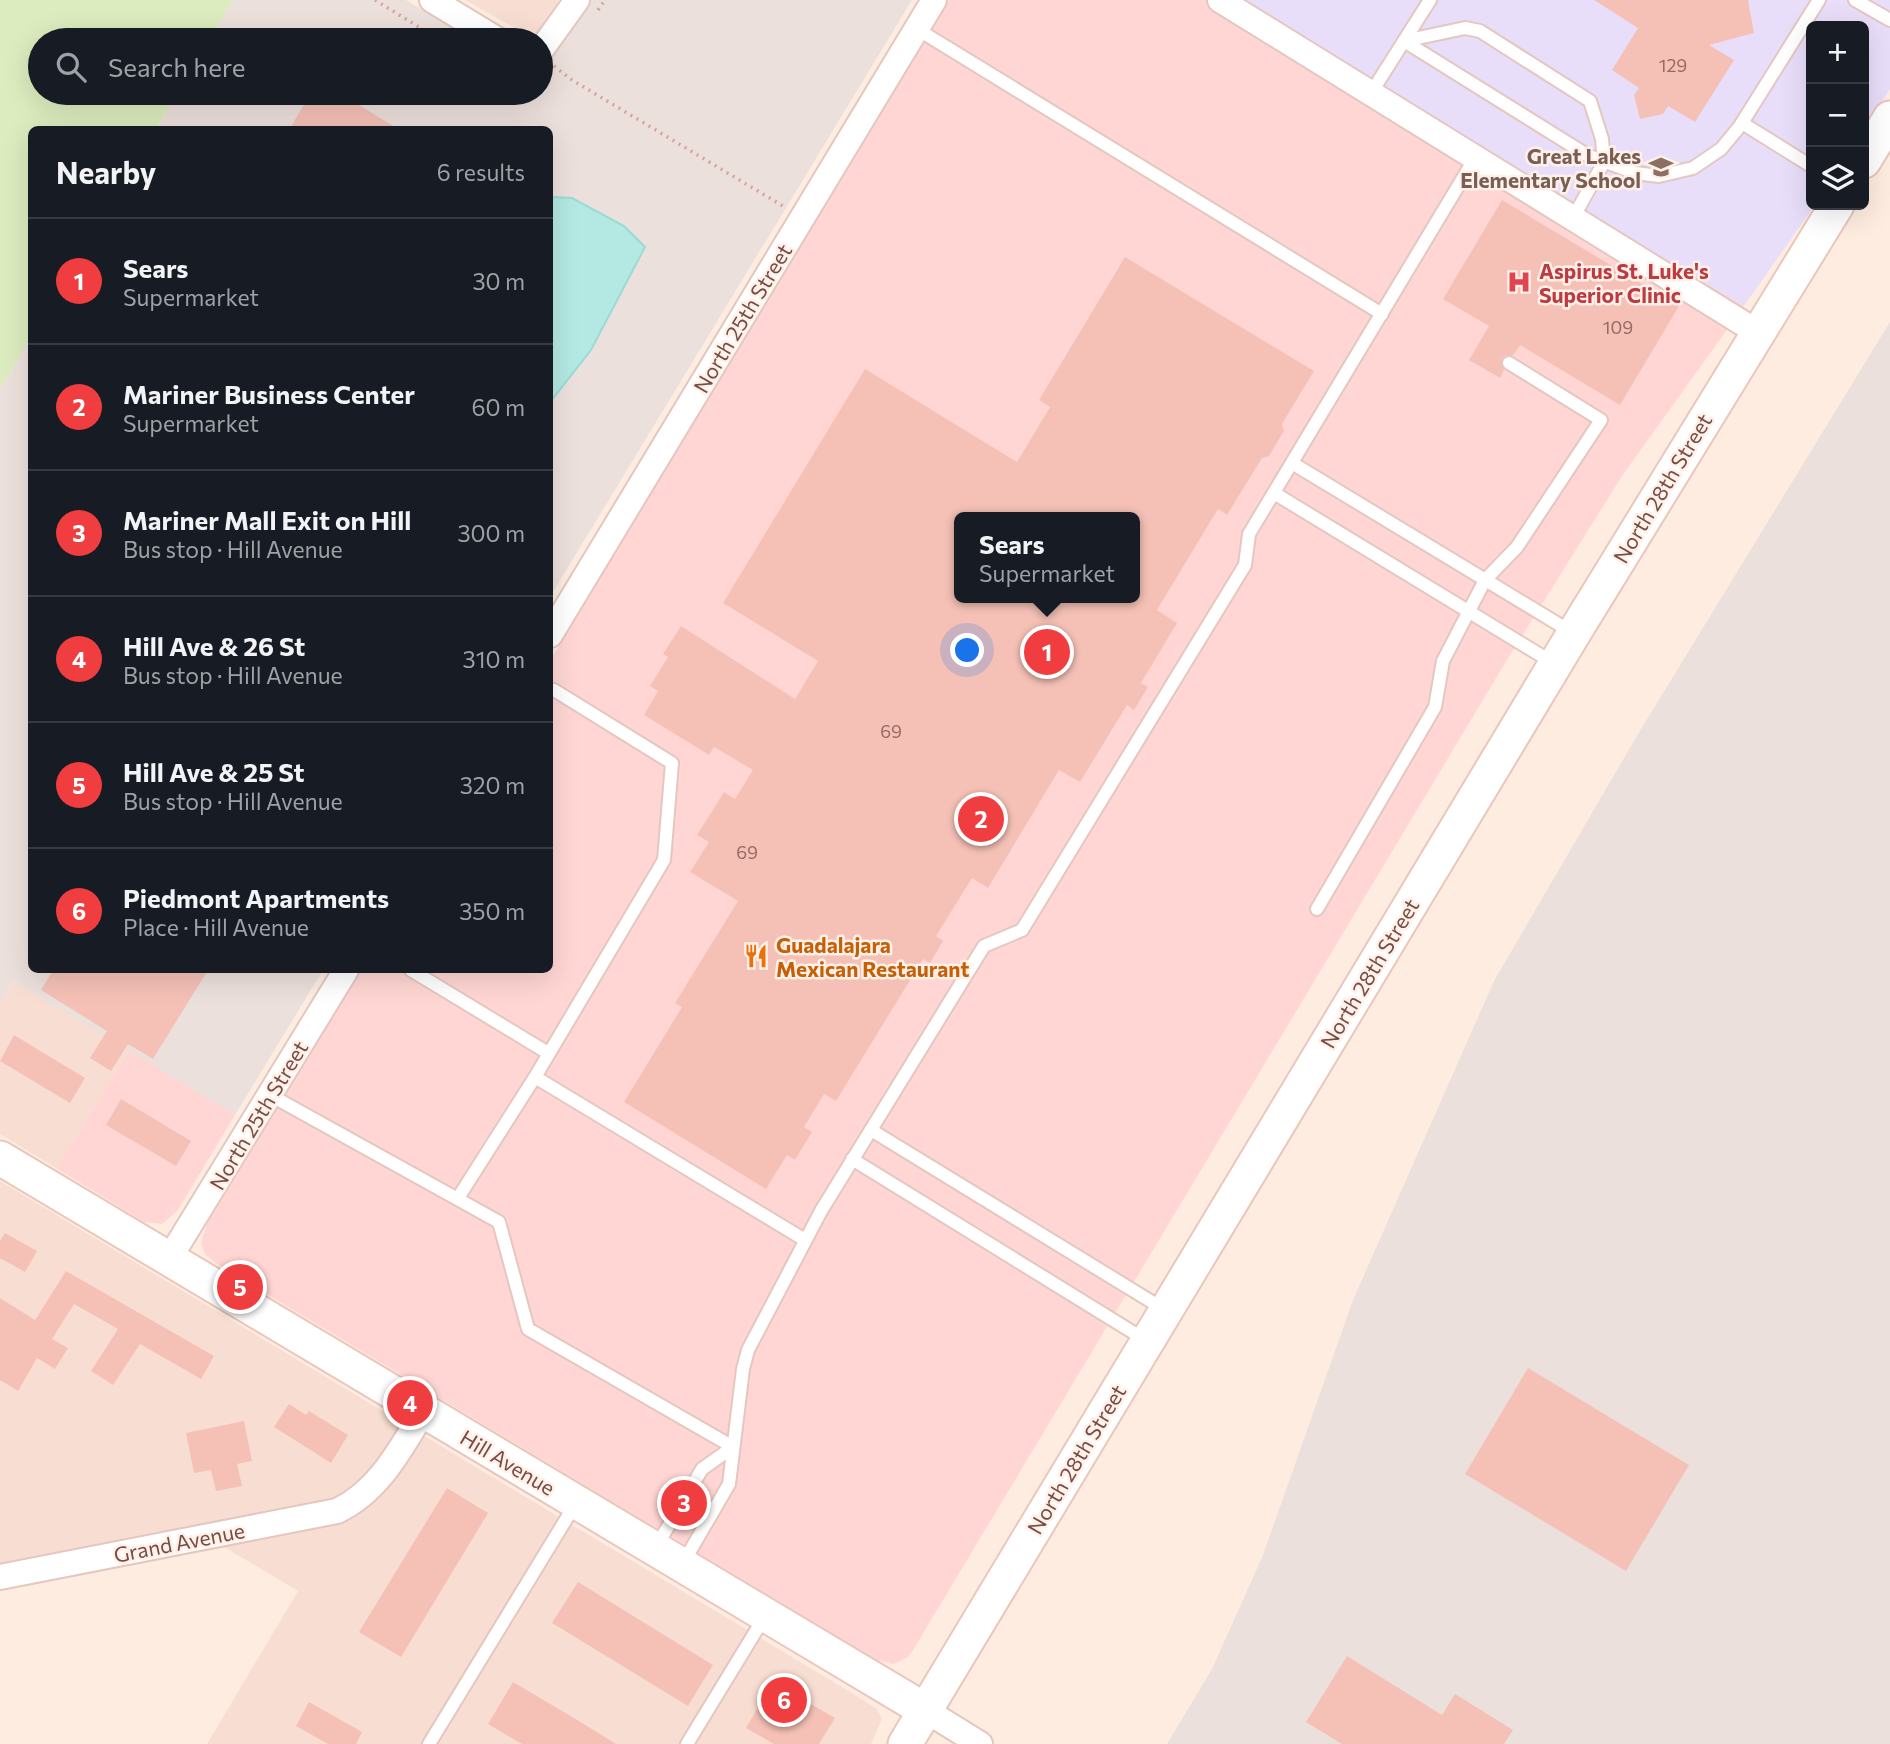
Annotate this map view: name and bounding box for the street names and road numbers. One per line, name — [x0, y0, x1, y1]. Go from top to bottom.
street label: North 25th Street — [688, 239, 796, 397]
street label: North 28th Street — [1608, 409, 1716, 567]
street label: North 28th Street — [1315, 894, 1423, 1052]
street label: North 25th Street — [204, 1036, 312, 1194]
street label: North 28th Street — [1022, 1380, 1130, 1538]
street label: Hill Avenue — [456, 1424, 560, 1500]
street label: Grand Avenue — [111, 1517, 247, 1567]

